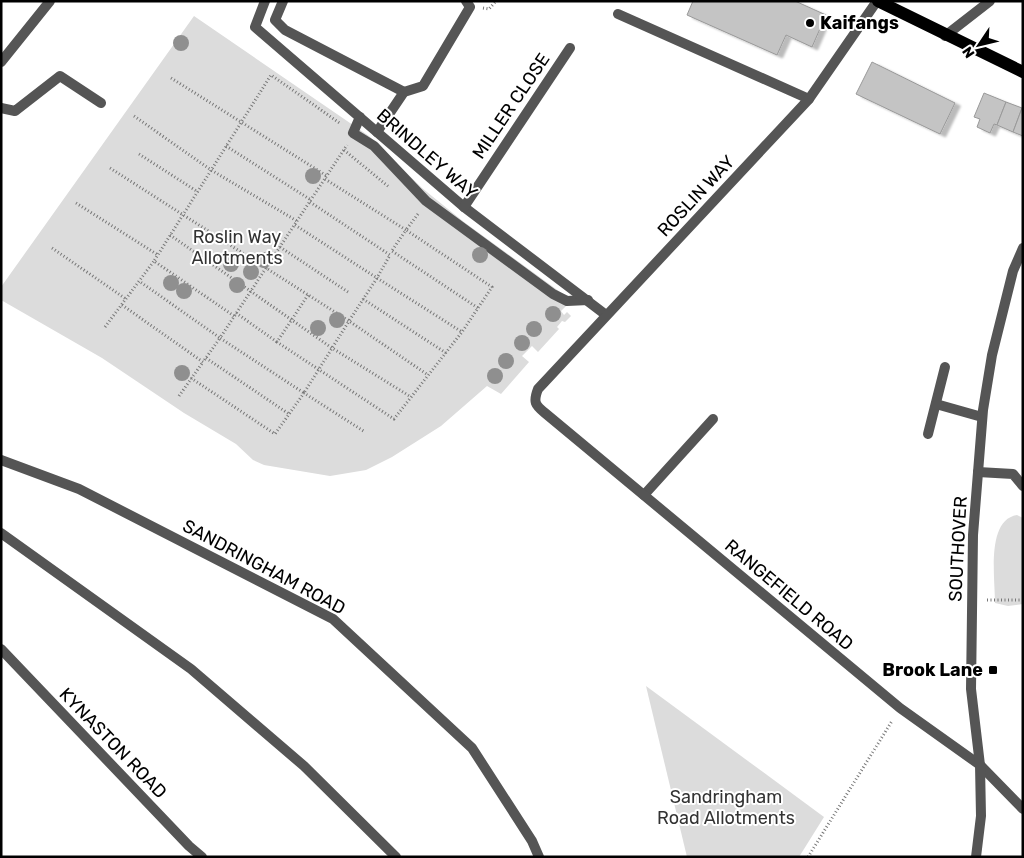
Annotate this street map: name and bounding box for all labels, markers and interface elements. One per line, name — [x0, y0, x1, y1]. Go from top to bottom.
place label: Kaifangs — [820, 12, 899, 34]
marker: Kaifangs — [804, 17, 816, 29]
north arrow — [954, 20, 1004, 70]
text: N — [959, 43, 979, 61]
street label: MILLER CLOSE — [468, 49, 554, 163]
street label: BRINDLEY WAY — [372, 104, 482, 204]
street label: ROSLIN WAY — [653, 151, 739, 241]
park label: Roslin Way Allotments — [191, 226, 283, 269]
street label: SOUTHOVER — [944, 495, 972, 602]
street label: SANDRINGHAM ROAD — [179, 515, 349, 619]
street label: RANGEFIELD ROAD — [720, 535, 858, 655]
place label: Brook Lane — [882, 659, 983, 681]
marker: Brook Lane — [987, 664, 999, 676]
street label: KYNASTON ROAD — [55, 683, 171, 803]
park label: Sandringham Road Allotments — [657, 786, 795, 829]

